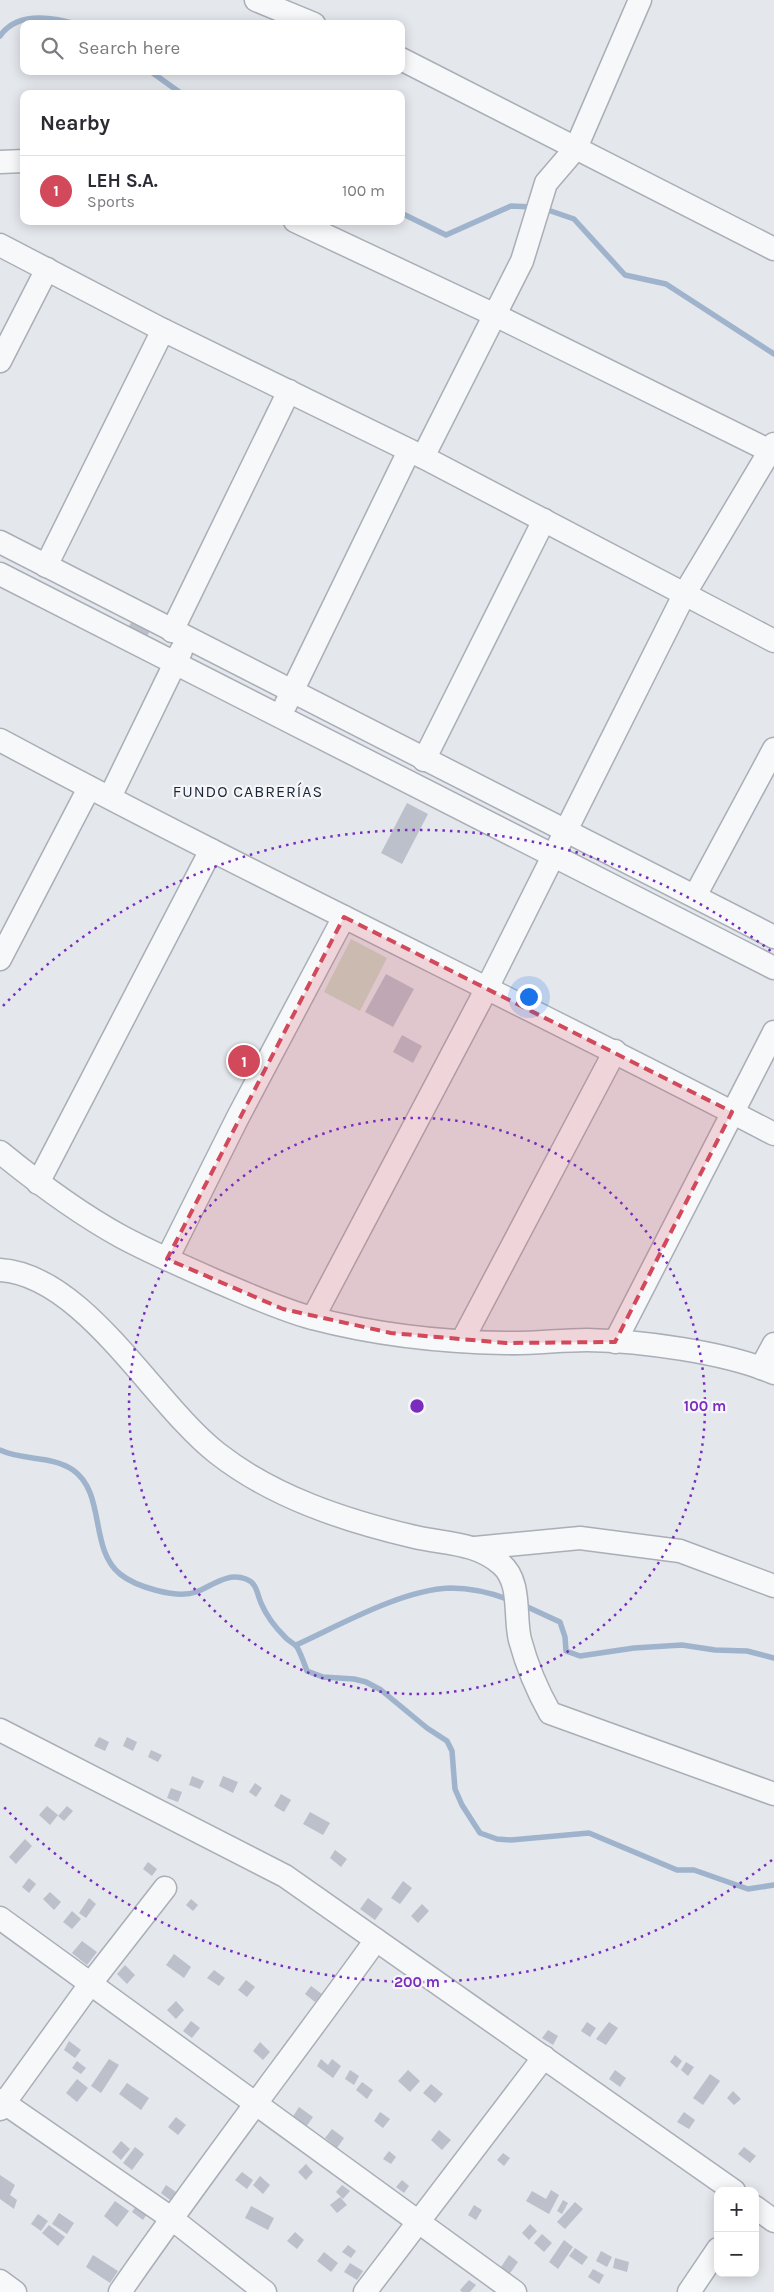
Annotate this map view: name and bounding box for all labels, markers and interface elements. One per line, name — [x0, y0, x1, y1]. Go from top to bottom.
search box — [20, 20, 405, 75]
icon: search — [38, 34, 66, 62]
text: Search here — [78, 37, 180, 59]
text: Nearby — [40, 111, 110, 135]
text: LEH S.A. — [87, 170, 158, 192]
text: 1 — [53, 181, 59, 200]
text: 100 m — [342, 181, 385, 200]
text: Sports — [87, 192, 135, 211]
district label: FUNDO CABRERÍAS — [173, 782, 323, 801]
your location — [516, 984, 542, 1010]
pin: 1 — [228, 1042, 260, 1080]
centre of rings — [408, 1397, 426, 1415]
text: 100 m — [684, 1397, 726, 1415]
text: 200 m — [394, 1973, 440, 1991]
map controls — [714, 2187, 759, 2277]
button: + — [714, 2187, 759, 2232]
button: − — [714, 2232, 759, 2277]

